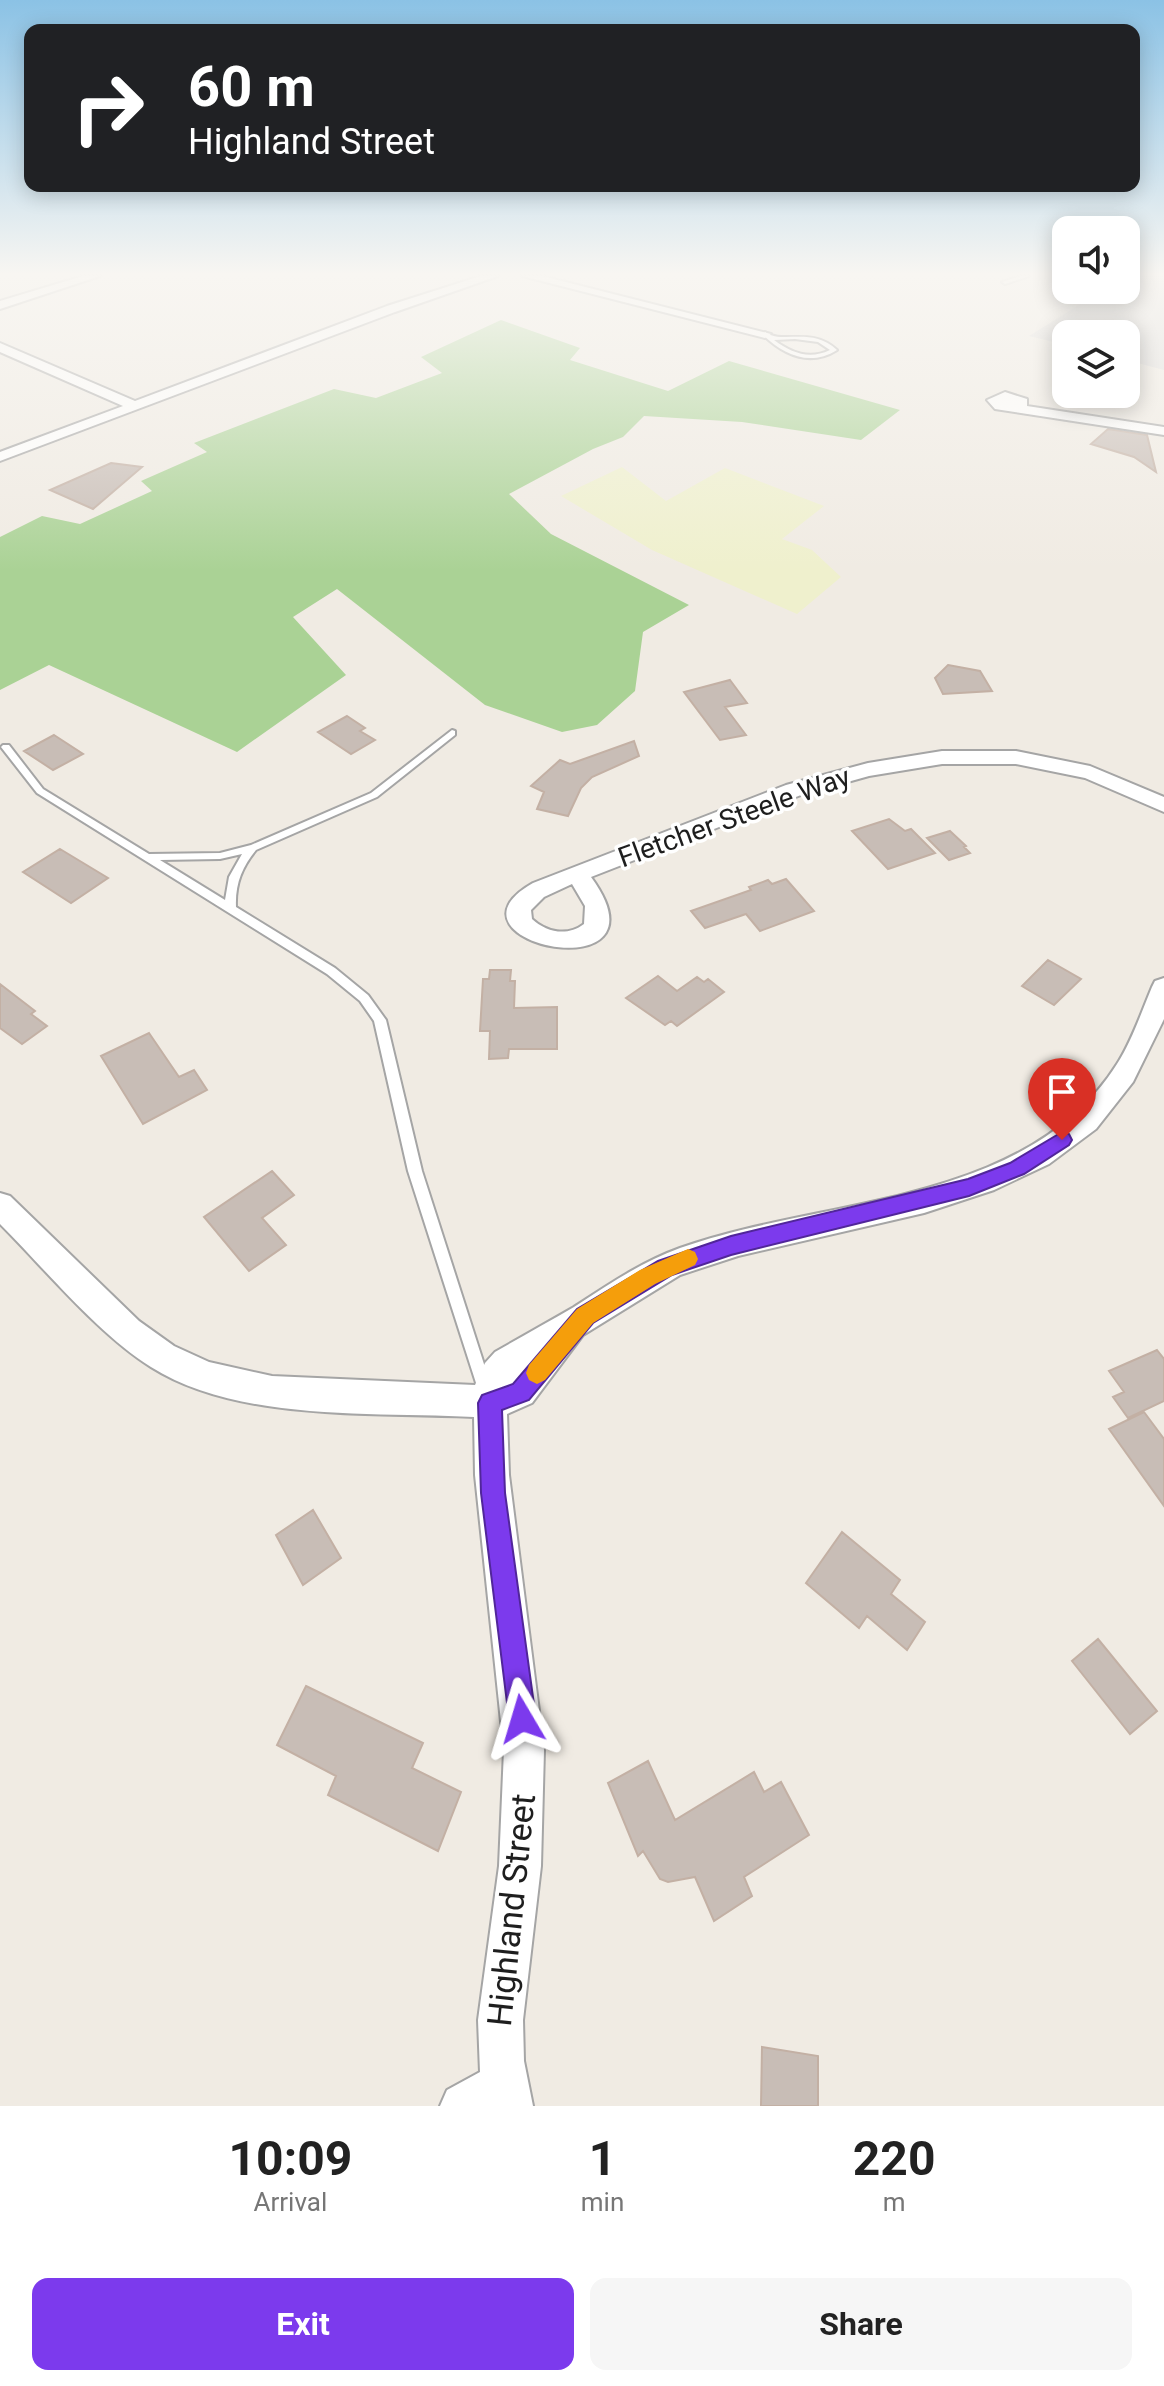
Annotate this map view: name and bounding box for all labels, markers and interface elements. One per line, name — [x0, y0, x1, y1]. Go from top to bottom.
text: 60 m — [188, 54, 315, 120]
icon: right — [56, 56, 160, 160]
text: Highland Street — [188, 121, 435, 163]
map controls — [1052, 216, 1140, 408]
button: sound — [1052, 216, 1140, 304]
button: layers — [1052, 320, 1140, 408]
street label: Fletcher Steele Way — [614, 760, 854, 874]
pin — [1028, 1058, 1096, 1140]
icon: arrive — [1040, 1070, 1084, 1114]
position arrow — [480, 1677, 564, 1761]
street label: Highland Street — [479, 1792, 543, 2028]
text: 10:09 — [229, 2130, 352, 2187]
text: 1 — [589, 2130, 616, 2187]
text: 220 — [853, 2130, 935, 2187]
text: Arrival — [254, 2187, 327, 2217]
text: min — [581, 2187, 624, 2217]
text: m — [883, 2187, 906, 2217]
button: Exit — [32, 2278, 574, 2370]
button: Share — [590, 2278, 1132, 2370]

